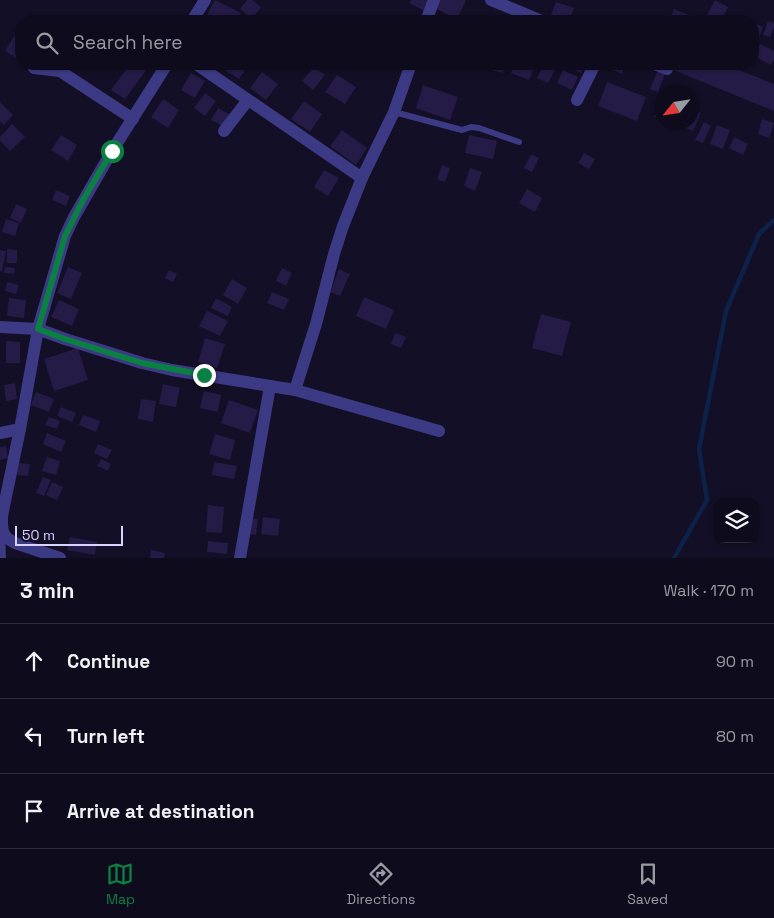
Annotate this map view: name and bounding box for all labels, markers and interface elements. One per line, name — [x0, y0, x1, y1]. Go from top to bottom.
search box — [15, 15, 759, 70]
icon: search — [33, 29, 61, 57]
text: Search here — [73, 30, 183, 55]
north arrow — [654, 85, 699, 130]
route start — [101, 140, 124, 163]
route end — [193, 364, 216, 387]
map controls — [714, 498, 759, 543]
button: layers — [714, 498, 759, 543]
scale bar — [15, 523, 122, 546]
text: 50 m — [22, 526, 55, 544]
text: 3 min — [20, 577, 75, 604]
text: Walk · 170 m — [664, 580, 754, 601]
icon: ahead — [20, 647, 48, 675]
text: Continue — [67, 649, 150, 674]
text: 90 m — [716, 651, 754, 672]
icon: left — [20, 722, 48, 750]
text: Turn left — [67, 724, 145, 749]
text: 80 m — [716, 726, 754, 747]
icon: arrive — [20, 797, 48, 825]
text: Arrive at destination — [67, 799, 255, 824]
tab: Map — [106, 860, 135, 908]
tab: Directions — [347, 860, 415, 908]
tab: Saved — [627, 860, 668, 908]

